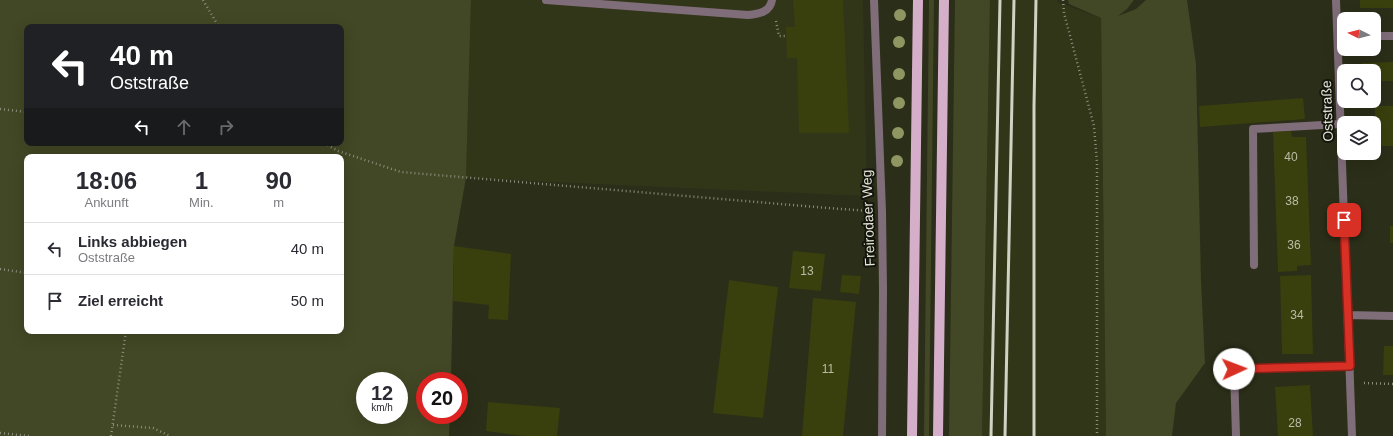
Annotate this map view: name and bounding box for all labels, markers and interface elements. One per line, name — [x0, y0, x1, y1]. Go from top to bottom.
north arrow — [1337, 12, 1381, 56]
map controls — [1337, 12, 1381, 160]
icon: left — [44, 40, 96, 92]
text: 40 m — [110, 40, 174, 71]
button: search — [1337, 64, 1381, 108]
text: Oststraße — [110, 73, 189, 93]
street label: Oststraße — [1318, 80, 1336, 142]
icon: left — [131, 116, 153, 138]
icon: ahead — [173, 116, 195, 138]
icon: right — [215, 116, 237, 138]
button: layers — [1337, 116, 1381, 160]
house number: 40 — [1284, 150, 1298, 164]
text: 18:06 — [76, 167, 137, 194]
text: 1 — [195, 167, 208, 194]
text: 90 — [265, 167, 292, 194]
street label: Freirodaer Weg — [858, 169, 878, 267]
house number: 38 — [1285, 194, 1299, 208]
text: Ankunft — [84, 195, 129, 210]
text: Min. — [189, 195, 214, 210]
text: m — [273, 195, 284, 210]
pin — [1327, 203, 1361, 237]
icon: arrive — [1333, 209, 1355, 231]
text: Links abbiegen — [78, 233, 187, 250]
icon: left — [44, 238, 66, 260]
house number: 36 — [1287, 238, 1301, 252]
text: 40 m — [291, 240, 324, 257]
text: Oststraße — [78, 250, 135, 265]
house number: 13 — [800, 264, 814, 278]
icon: arrive — [44, 290, 66, 312]
text: Ziel erreicht — [78, 292, 163, 309]
text: 50 m — [291, 292, 324, 309]
house number: 34 — [1290, 308, 1304, 322]
position arrow — [1213, 348, 1255, 390]
house number: 11 — [822, 362, 835, 376]
speed limit sign: 20 — [416, 372, 468, 424]
text: 12 — [371, 382, 393, 404]
text: km/h — [371, 402, 393, 413]
house number: 28 — [1288, 416, 1302, 430]

